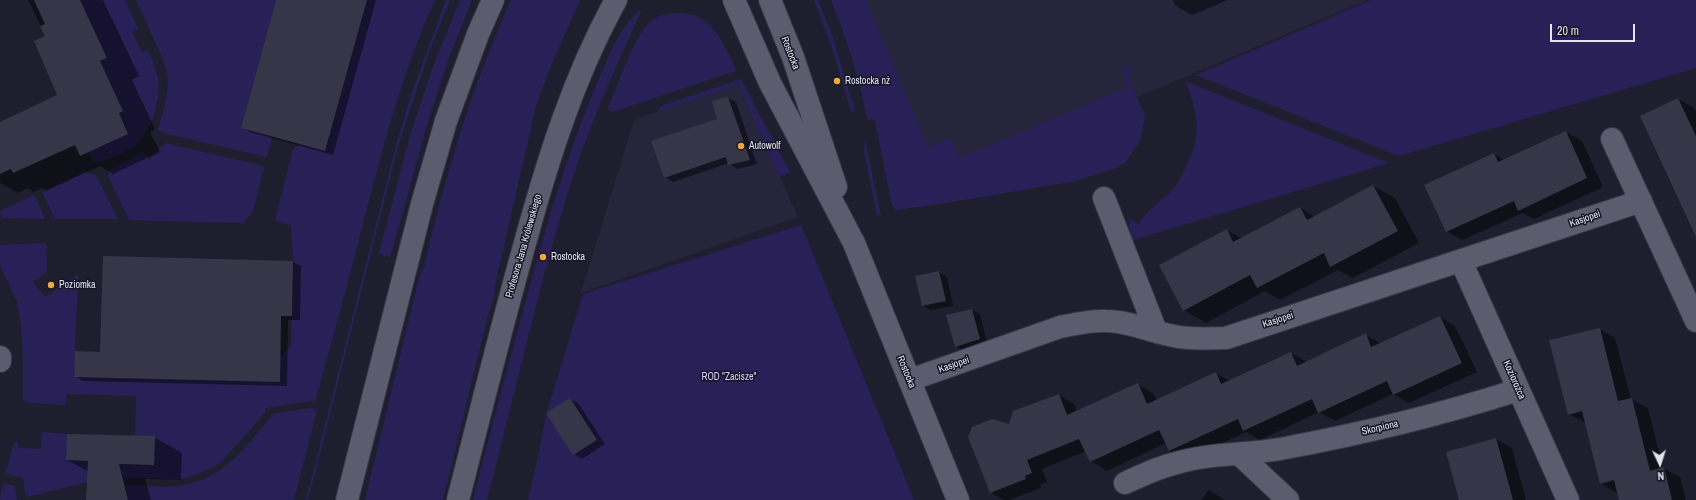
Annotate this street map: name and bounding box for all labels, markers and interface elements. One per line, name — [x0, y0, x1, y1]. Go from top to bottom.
scale bar — [1552, 16, 1637, 42]
text: 20 m — [1557, 23, 1579, 39]
street label: Rostocka — [778, 35, 802, 71]
place label: Rostocka nż — [845, 75, 890, 87]
marker: Rostocka nż — [832, 76, 842, 86]
place label: Autowolf — [749, 140, 780, 152]
marker: Autowolf — [736, 141, 746, 151]
street label: Profesora Jana Królewskiego — [503, 193, 545, 299]
street label: Kasjopei — [1568, 208, 1602, 230]
place label: Rostocka — [551, 251, 585, 263]
marker: Rostocka — [538, 252, 548, 262]
place label: Poziomka — [59, 279, 95, 291]
marker: Poziomka — [46, 280, 56, 290]
street label: Kasjopei — [1261, 309, 1295, 331]
street label: Rostocka — [894, 354, 918, 390]
street label: Kasjopei — [937, 354, 971, 376]
street label: Koziorożca — [1500, 359, 1528, 401]
park label: ROD "Zacisze" — [701, 371, 757, 383]
street label: Skorpiona — [1360, 418, 1400, 438]
north arrow — [1640, 444, 1680, 484]
text: N — [1657, 469, 1665, 483]

